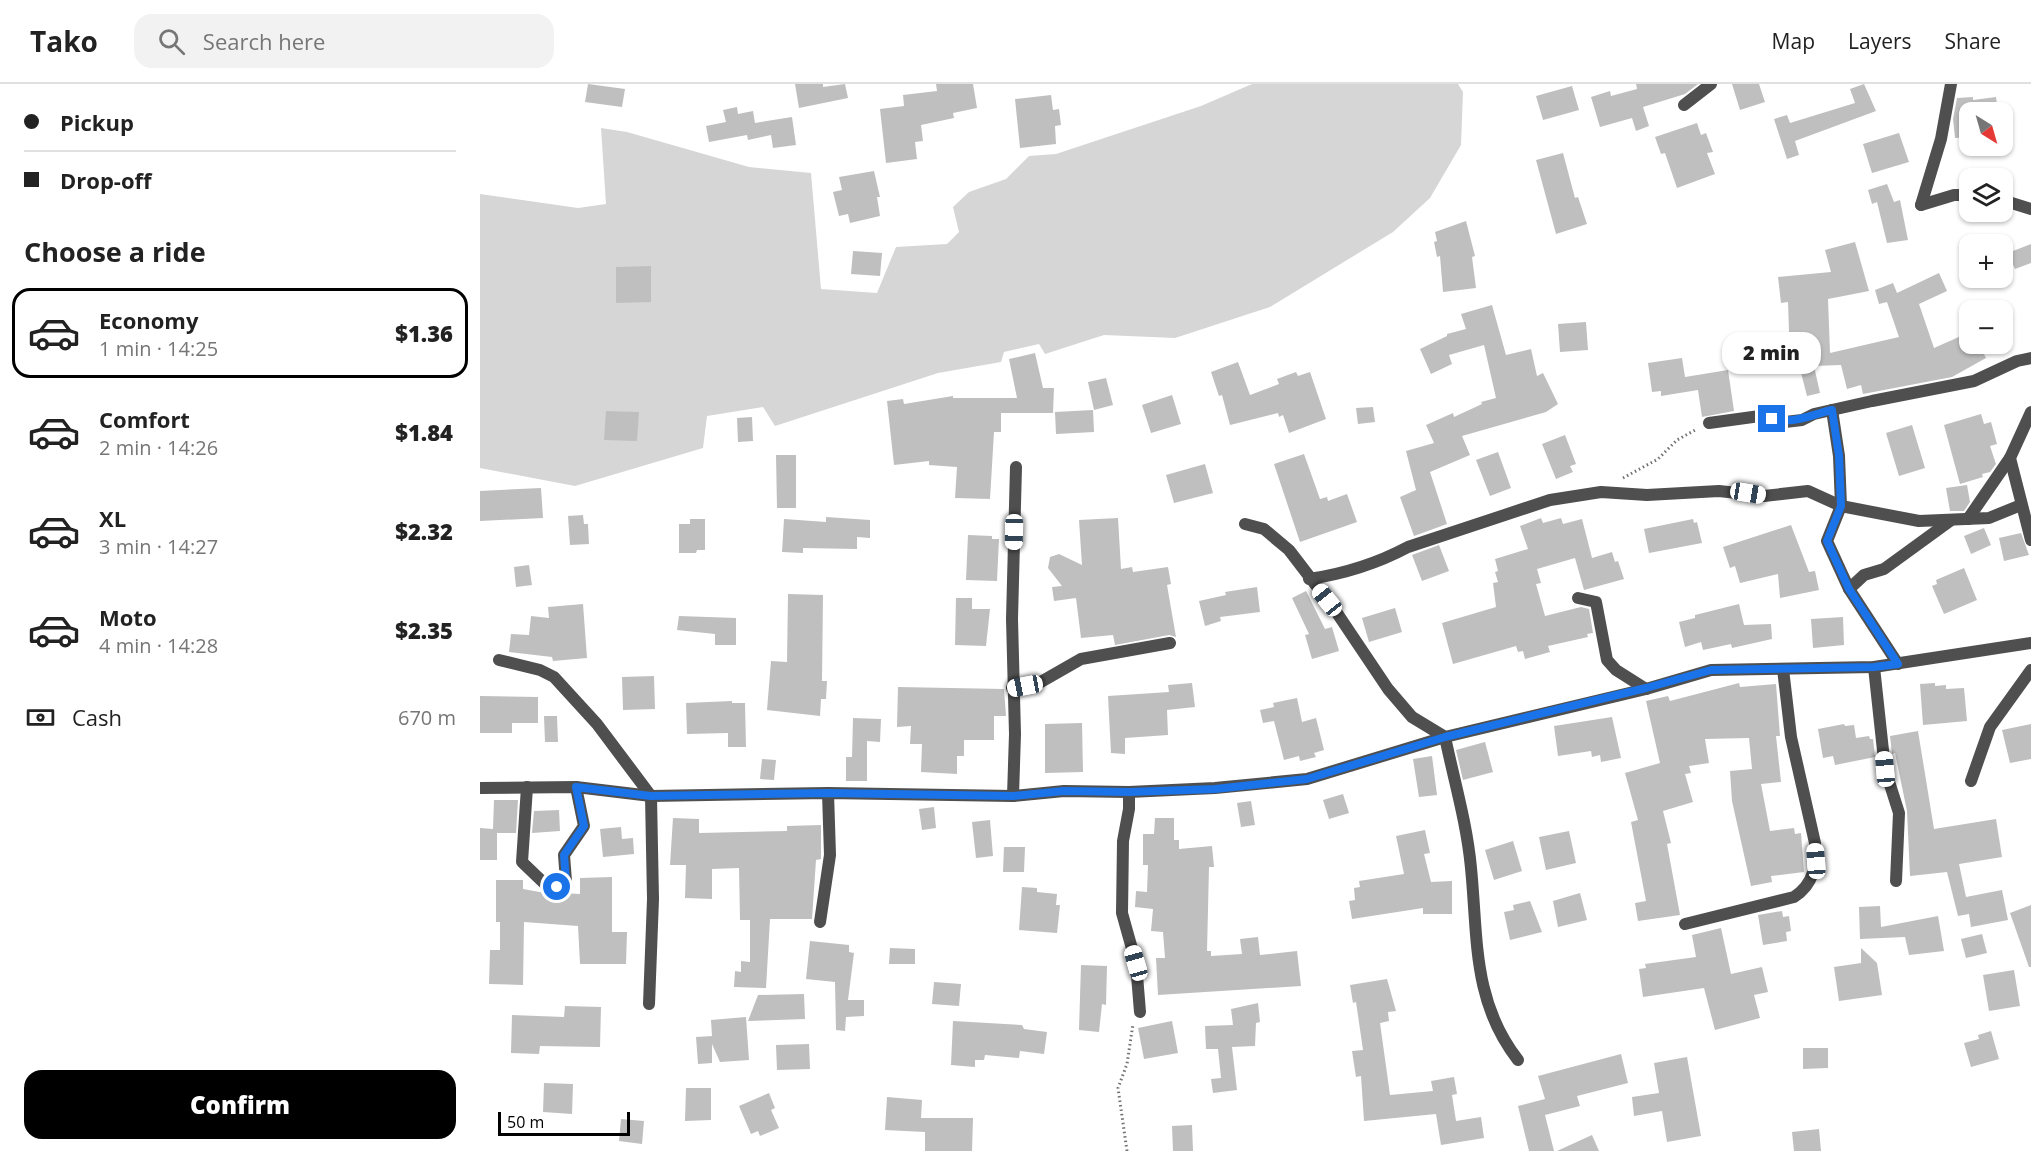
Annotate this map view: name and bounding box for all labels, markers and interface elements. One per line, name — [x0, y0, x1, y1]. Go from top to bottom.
search box — [134, 14, 554, 68]
text: Tako — [30, 22, 98, 60]
icon: search — [155, 25, 188, 58]
text: Search here — [203, 26, 325, 56]
text: Map — [1772, 27, 1815, 55]
text: Layers — [1848, 27, 1912, 55]
text: Share — [1945, 27, 2001, 55]
north arrow — [1959, 102, 2013, 156]
map controls — [1959, 102, 2013, 354]
text: Pickup — [60, 107, 134, 137]
text: Drop-off — [60, 165, 152, 195]
button: layers — [1959, 168, 2013, 222]
text: Choose a ride — [24, 233, 206, 270]
button: + — [1959, 234, 2013, 288]
button: − — [1959, 300, 2013, 354]
text: Economy — [99, 305, 198, 335]
icon: car — [27, 306, 81, 360]
text: $1.36 — [395, 318, 453, 348]
callout: 2 min — [1722, 332, 1822, 374]
text: 1 min · 14:25 — [99, 335, 218, 362]
text: 2 min — [1743, 339, 1800, 366]
text: Comfort — [99, 404, 190, 434]
icon: car — [27, 405, 81, 459]
route end — [1758, 405, 1785, 432]
text: $1.84 — [395, 417, 453, 447]
text: 2 min · 14:26 — [99, 434, 218, 461]
car — [1729, 481, 1767, 505]
text: XL — [99, 503, 126, 533]
icon: car — [27, 504, 81, 558]
car — [1005, 514, 1023, 550]
text: $2.32 — [395, 516, 453, 546]
text: 3 min · 14:27 — [99, 533, 218, 560]
car — [1309, 580, 1345, 620]
text: Moto — [99, 602, 157, 632]
icon: car — [27, 603, 81, 657]
text: $2.35 — [395, 615, 453, 645]
text: 4 min · 14:28 — [99, 632, 218, 659]
car — [1006, 674, 1044, 698]
icon: cash — [24, 701, 57, 734]
text: Cash — [72, 702, 122, 732]
text: 670 m — [398, 704, 456, 731]
car — [1874, 750, 1896, 788]
car — [1806, 842, 1826, 880]
route start — [543, 873, 570, 900]
car — [1122, 943, 1150, 983]
button: Confirm — [24, 1070, 456, 1139]
scale bar — [498, 1109, 630, 1136]
text: 50 m — [507, 1111, 544, 1133]

